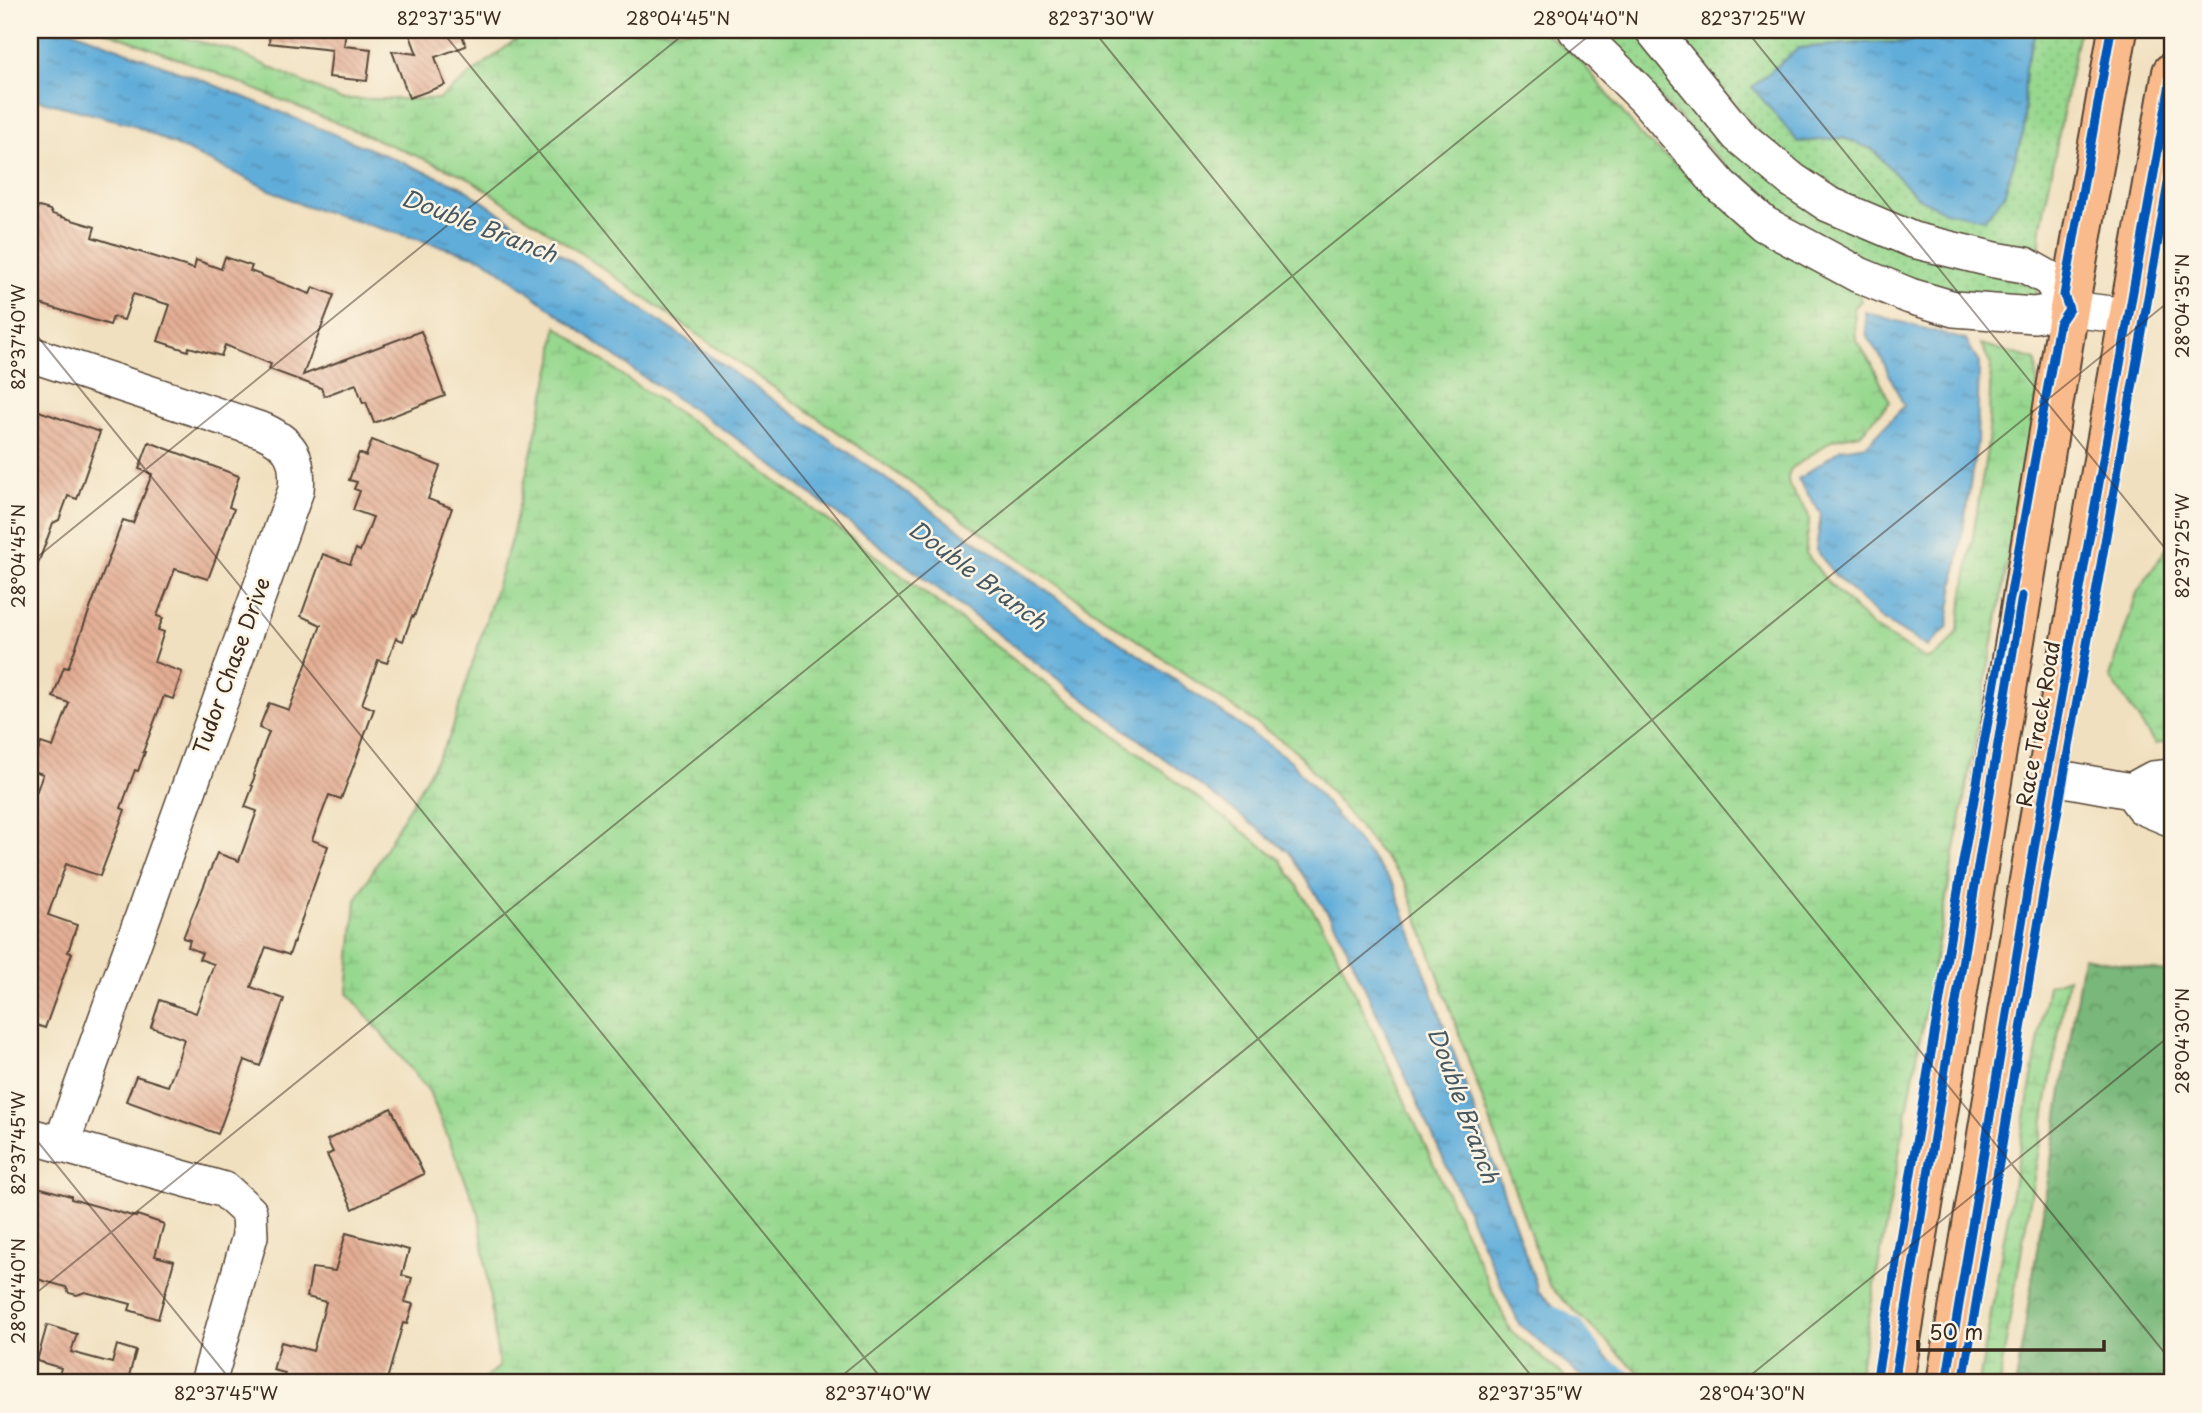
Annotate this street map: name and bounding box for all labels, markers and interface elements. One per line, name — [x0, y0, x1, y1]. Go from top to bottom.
text: 82°37'35"W — [397, 4, 502, 31]
text: 28°04'45"N — [626, 4, 730, 31]
text: 82°37'30"W — [1048, 4, 1155, 31]
text: 28°04'40"N — [1533, 4, 1639, 31]
text: 82°37'25"W — [1700, 4, 1806, 31]
water label: Double Branch — [397, 179, 563, 271]
text: 28°04'35"N — [2168, 254, 2195, 358]
text: 82°37'40"W — [4, 284, 31, 390]
text: 82°37'25"W — [2168, 493, 2195, 599]
text: 28°04'45"N — [4, 504, 31, 608]
water label: Double Branch — [902, 510, 1055, 638]
street label: Tudor Chase Drive — [183, 572, 277, 758]
street label: Race Track Road — [2007, 638, 2067, 809]
text: 28°04'30"N — [2168, 988, 2195, 1094]
water label: Double Branch — [1420, 1021, 1509, 1188]
text: 82°37'45"W — [4, 1091, 31, 1195]
text: 28°04'40"N — [4, 1238, 31, 1344]
scale bar — [1918, 1308, 2104, 1352]
text: 50 m — [1929, 1315, 1983, 1347]
text: 82°37'45"W — [174, 1379, 278, 1406]
text: 82°37'40"W — [825, 1379, 931, 1406]
text: 82°37'35"W — [1478, 1379, 1583, 1406]
text: 28°04'30"N — [1699, 1379, 1805, 1406]

